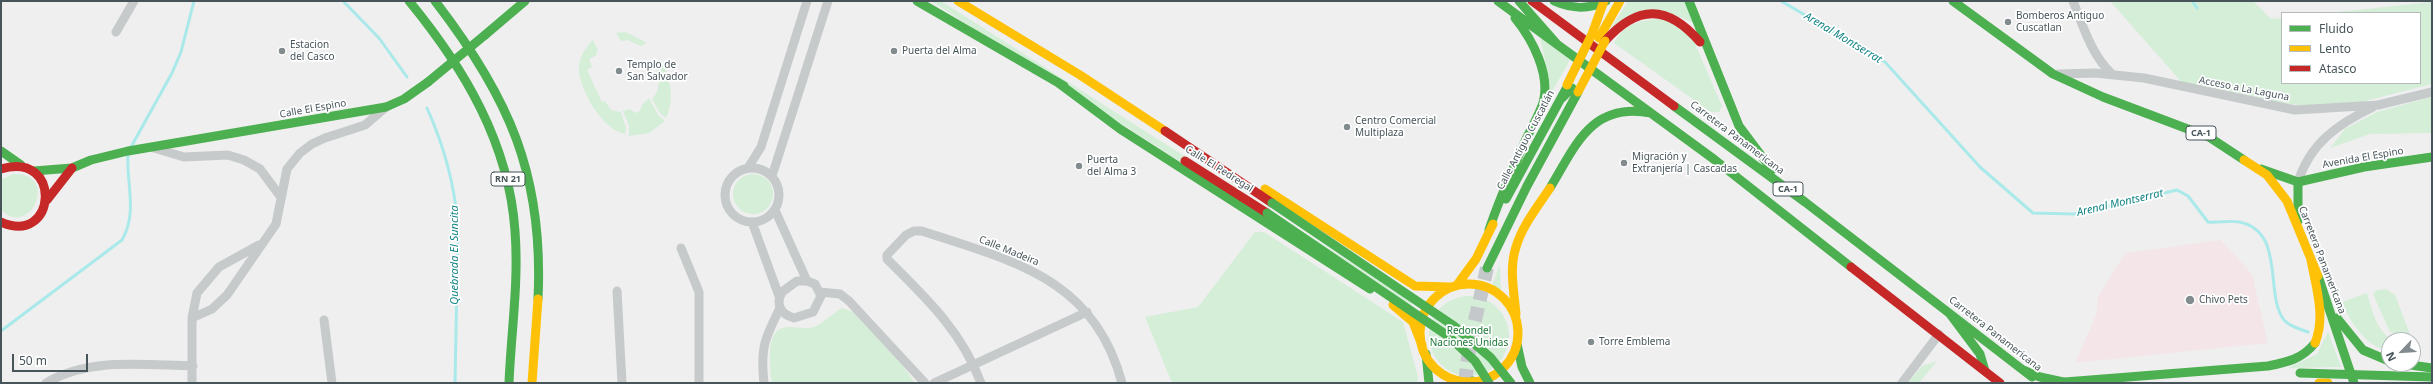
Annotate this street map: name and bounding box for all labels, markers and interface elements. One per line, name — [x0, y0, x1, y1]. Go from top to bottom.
water label: Arenal Montserrat — [1802, 10, 1884, 66]
place label: Bomberos Antiguo Cuscatlan — [2016, 10, 2104, 34]
legend — [2281, 12, 2421, 84]
marker: Bomberos Antiguo Cuscatlan — [2003, 17, 2013, 27]
text: Fluido — [2319, 20, 2353, 37]
place label: Estacion del Casco — [290, 39, 335, 62]
text: Lento — [2319, 40, 2351, 57]
place label: Puerta del Alma — [902, 45, 977, 57]
marker: Estacion del Casco — [277, 46, 287, 56]
marker: Puerta del Alma — [889, 46, 899, 56]
place label: Templo de San Salvador — [627, 59, 688, 82]
text: Atasco — [2319, 60, 2357, 77]
marker: Templo de San Salvador — [614, 66, 624, 76]
street label: Acceso a La Laguna — [2198, 74, 2290, 104]
street label: Calle Antiguo Cuscatlán — [1495, 88, 1557, 192]
street label: Calle El Espino — [279, 97, 347, 121]
street label: Carretera Panamericana — [1688, 99, 1786, 177]
place label: Centro Comercial Multiplaza — [1355, 115, 1436, 138]
marker: Centro Comercial Multiplaza — [1342, 122, 1352, 132]
road number: CA-1 — [2186, 126, 2216, 140]
street label: Calle El Pedregal — [1183, 143, 1255, 195]
street label: Avenida El Espino — [2321, 145, 2405, 171]
place label: Migración y Extranjería | Cascadas — [1632, 151, 1737, 174]
place label: Puerta del Alma 3 — [1087, 154, 1136, 178]
marker: Migración y Extranjería | Cascadas — [1619, 158, 1629, 168]
marker: Puerta del Alma 3 — [1074, 161, 1084, 171]
road number: RN 21 — [491, 172, 525, 186]
road number: CA-1 — [1773, 182, 1803, 196]
water label: Arenal Montserrat — [2076, 187, 2164, 219]
street label: Carretera Panamericana — [2296, 204, 2348, 316]
water label: Quebrada El Suncita — [448, 205, 462, 305]
street label: Calle Madeira — [977, 233, 1041, 269]
street label: Carretera Panamericana — [1946, 294, 2044, 374]
marker: Chivo Pets — [2184, 294, 2196, 306]
place label: Chivo Pets — [2199, 294, 2248, 306]
park label: Redondel Naciones Unidas — [1430, 325, 1508, 348]
north arrow — [2381, 332, 2421, 372]
place label: Torre Emblema — [1599, 336, 1670, 348]
marker: Torre Emblema — [1586, 337, 1596, 347]
scale bar — [14, 346, 90, 372]
text: N — [2382, 350, 2399, 364]
text: 50 m — [19, 352, 47, 369]

